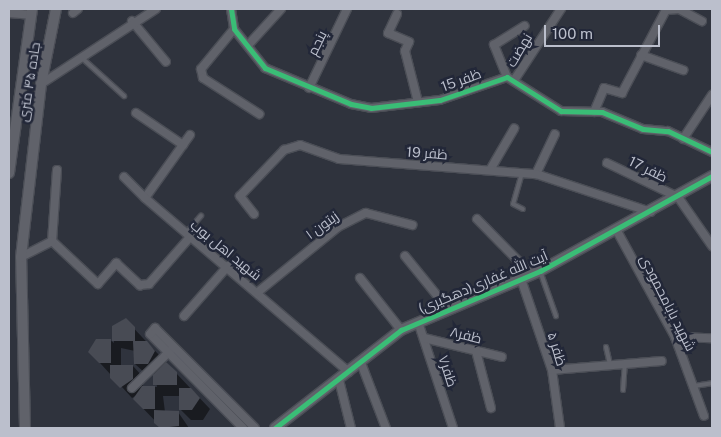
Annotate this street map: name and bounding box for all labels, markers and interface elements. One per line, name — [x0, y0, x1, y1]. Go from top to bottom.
scale bar — [546, 15, 662, 47]
text: 100 m — [552, 25, 593, 42]
street label: پنجم — [304, 28, 330, 58]
street label: نهضت — [502, 30, 536, 70]
street label: جاده ۴۵ متری — [14, 41, 44, 123]
street label: ظفر 15 — [439, 65, 483, 95]
street label: ظفر 19 — [406, 143, 448, 163]
street label: ظفر 17 — [626, 152, 670, 186]
street label: زیتون ۱ — [302, 207, 342, 243]
street label: شهید اهل بوب — [187, 216, 265, 284]
street label: آیت الله غفاری(دهگیری) — [416, 247, 550, 317]
street label: شهید بابامحمودی — [636, 252, 700, 354]
street label: ظفر۸ — [448, 323, 484, 347]
street label: ظفر ۵ — [544, 330, 570, 368]
street label: ظفر۷ — [435, 353, 461, 389]

